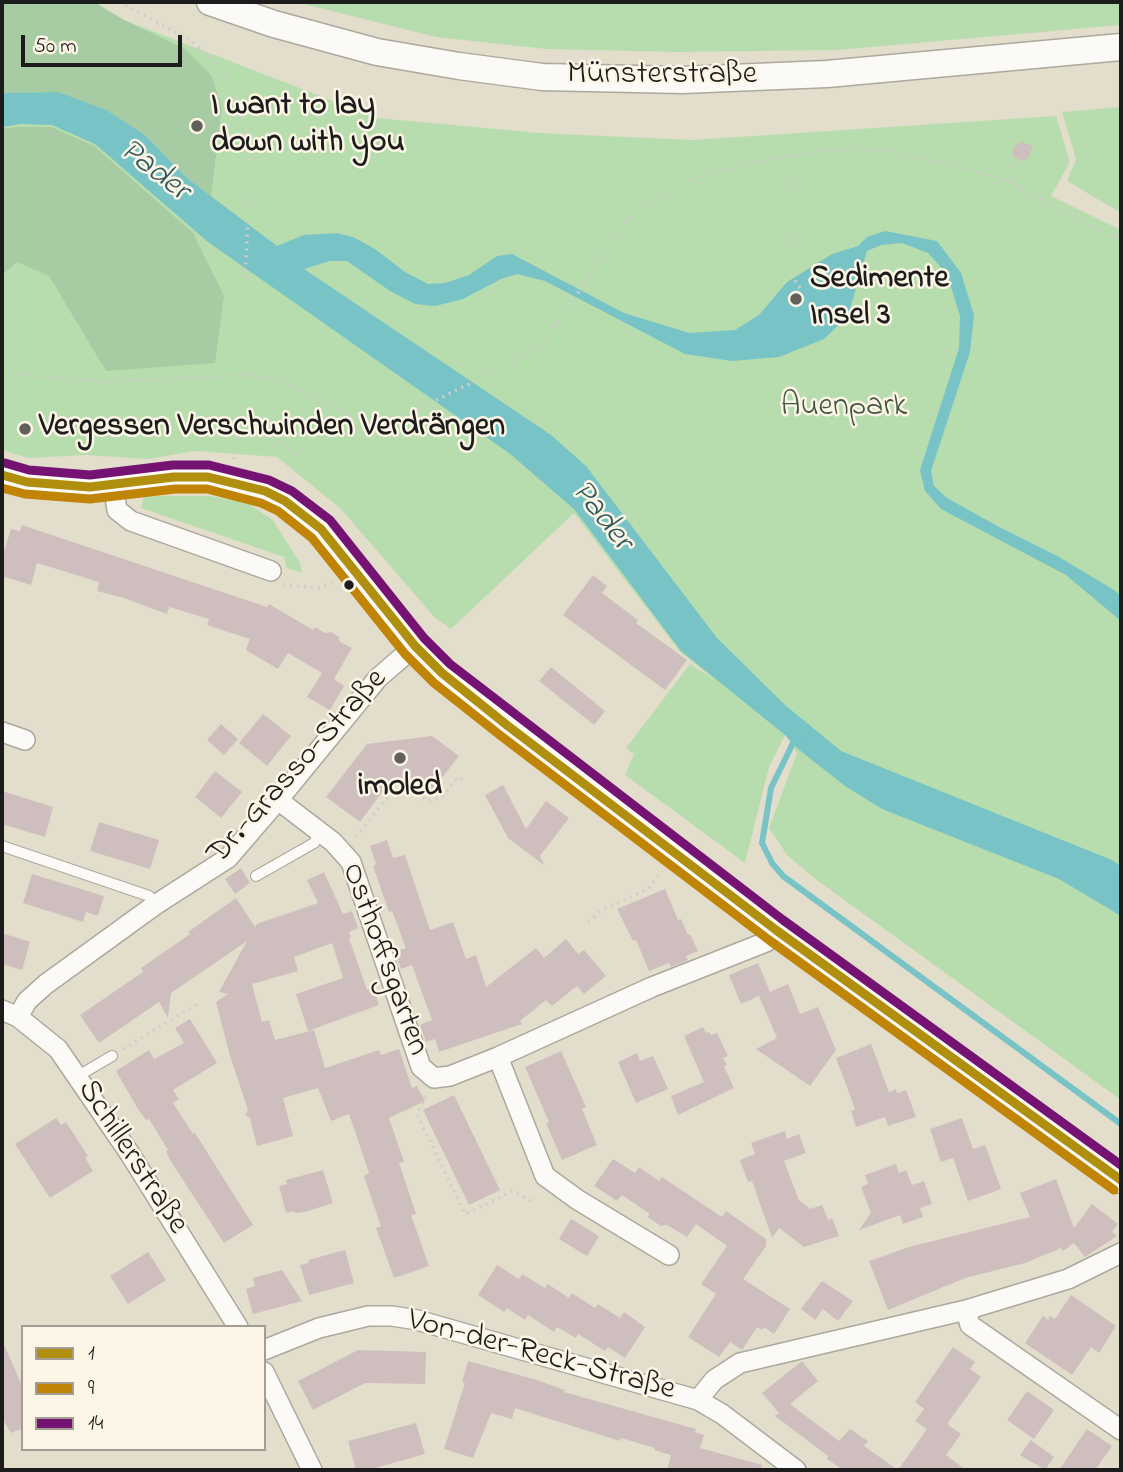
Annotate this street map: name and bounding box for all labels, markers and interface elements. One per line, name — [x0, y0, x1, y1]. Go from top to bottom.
scale bar — [24, 21, 186, 65]
text: 50 m — [34, 32, 77, 62]
street label: Münsterstraße — [567, 58, 757, 96]
place label: I want to lay down with you — [211, 89, 405, 164]
marker: I want to lay down with you — [189, 118, 205, 134]
water label: Pader — [110, 132, 196, 212]
place label: Sedimente Insel 3 — [810, 262, 949, 337]
marker: Sedimente Insel 3 — [788, 291, 804, 307]
park label: Auenpark — [781, 390, 907, 428]
place label: Vergessen Verschwinden Verdrängen — [39, 410, 505, 448]
marker: Vergessen Verschwinden Verdrängen — [17, 421, 33, 437]
water label: Pader — [560, 474, 640, 560]
unlabelled marker — [342, 578, 356, 592]
street label: Dr.-Grasso-Straße — [201, 662, 397, 874]
marker: imoled — [392, 750, 408, 766]
place label: imoled — [358, 770, 442, 808]
street label: Osthoffsgarten — [330, 859, 436, 1061]
street label: Schillerstraße — [67, 1074, 195, 1242]
street label: Von-der-Reck-Straße — [403, 1303, 679, 1411]
legend — [21, 1325, 266, 1451]
text: 1 — [88, 1339, 95, 1369]
text: 9 — [88, 1374, 94, 1404]
text: 14 — [88, 1409, 103, 1439]

